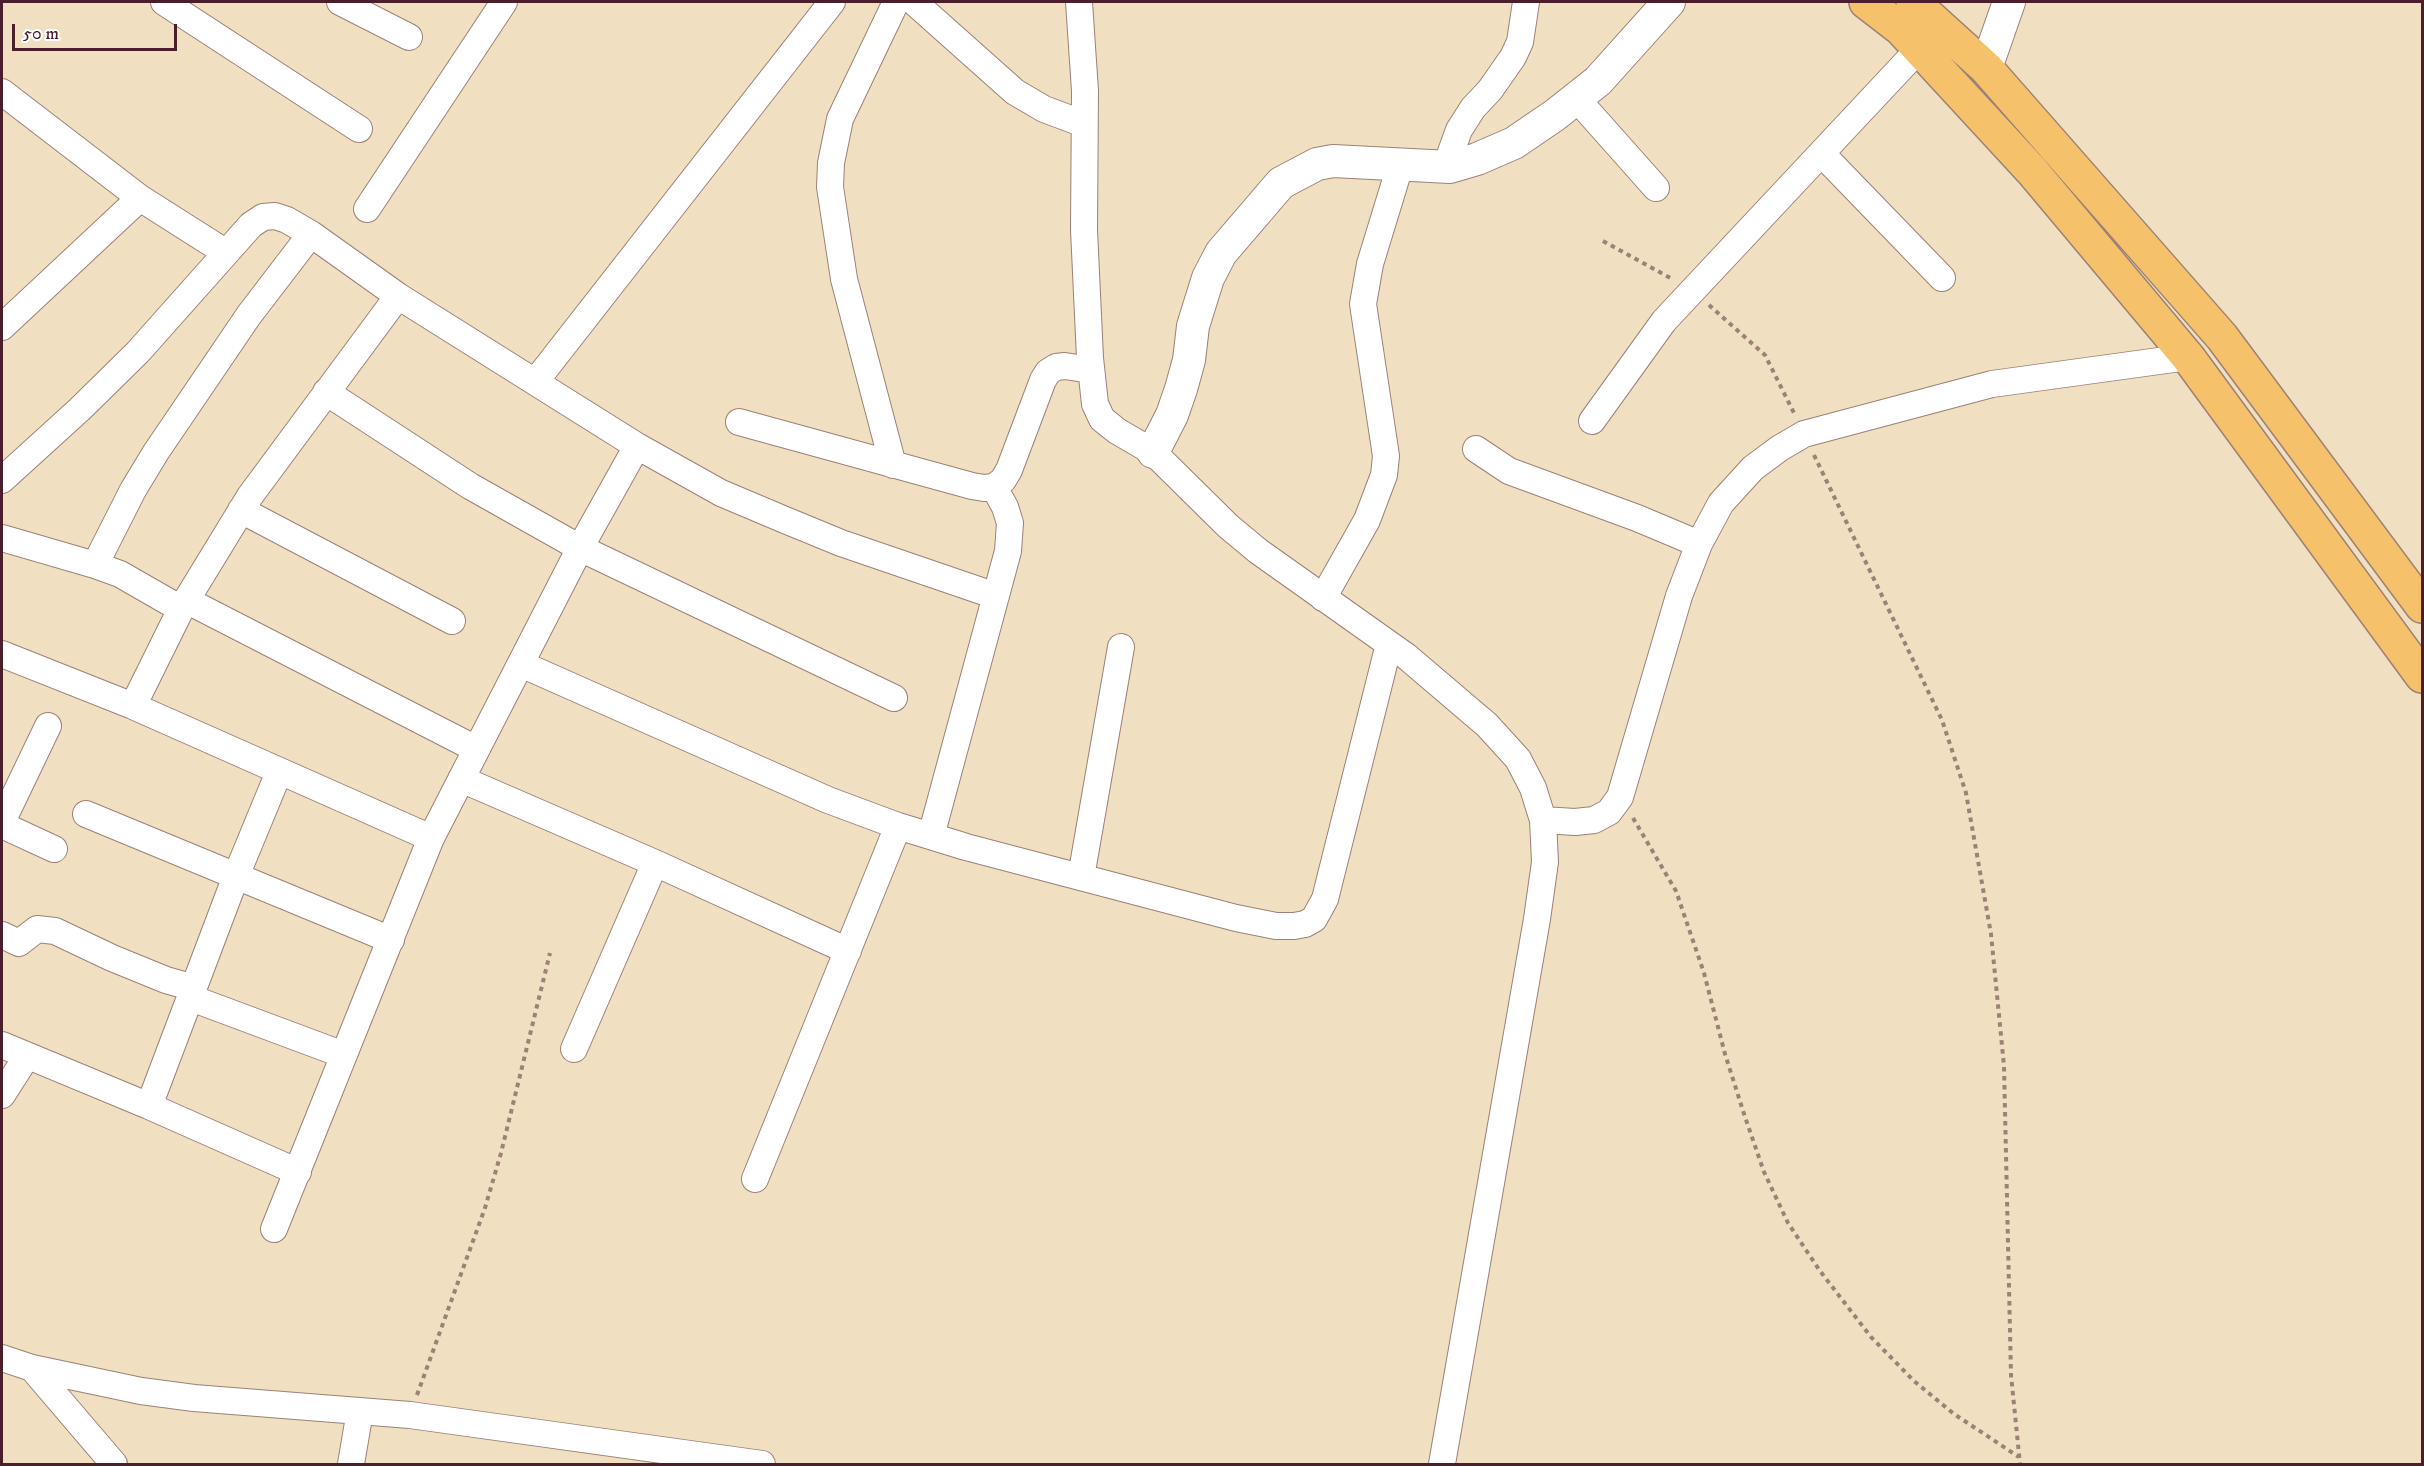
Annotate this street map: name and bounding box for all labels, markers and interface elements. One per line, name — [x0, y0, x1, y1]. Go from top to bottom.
scale bar — [15, 12, 180, 50]
text: 50 m — [23, 23, 59, 45]

